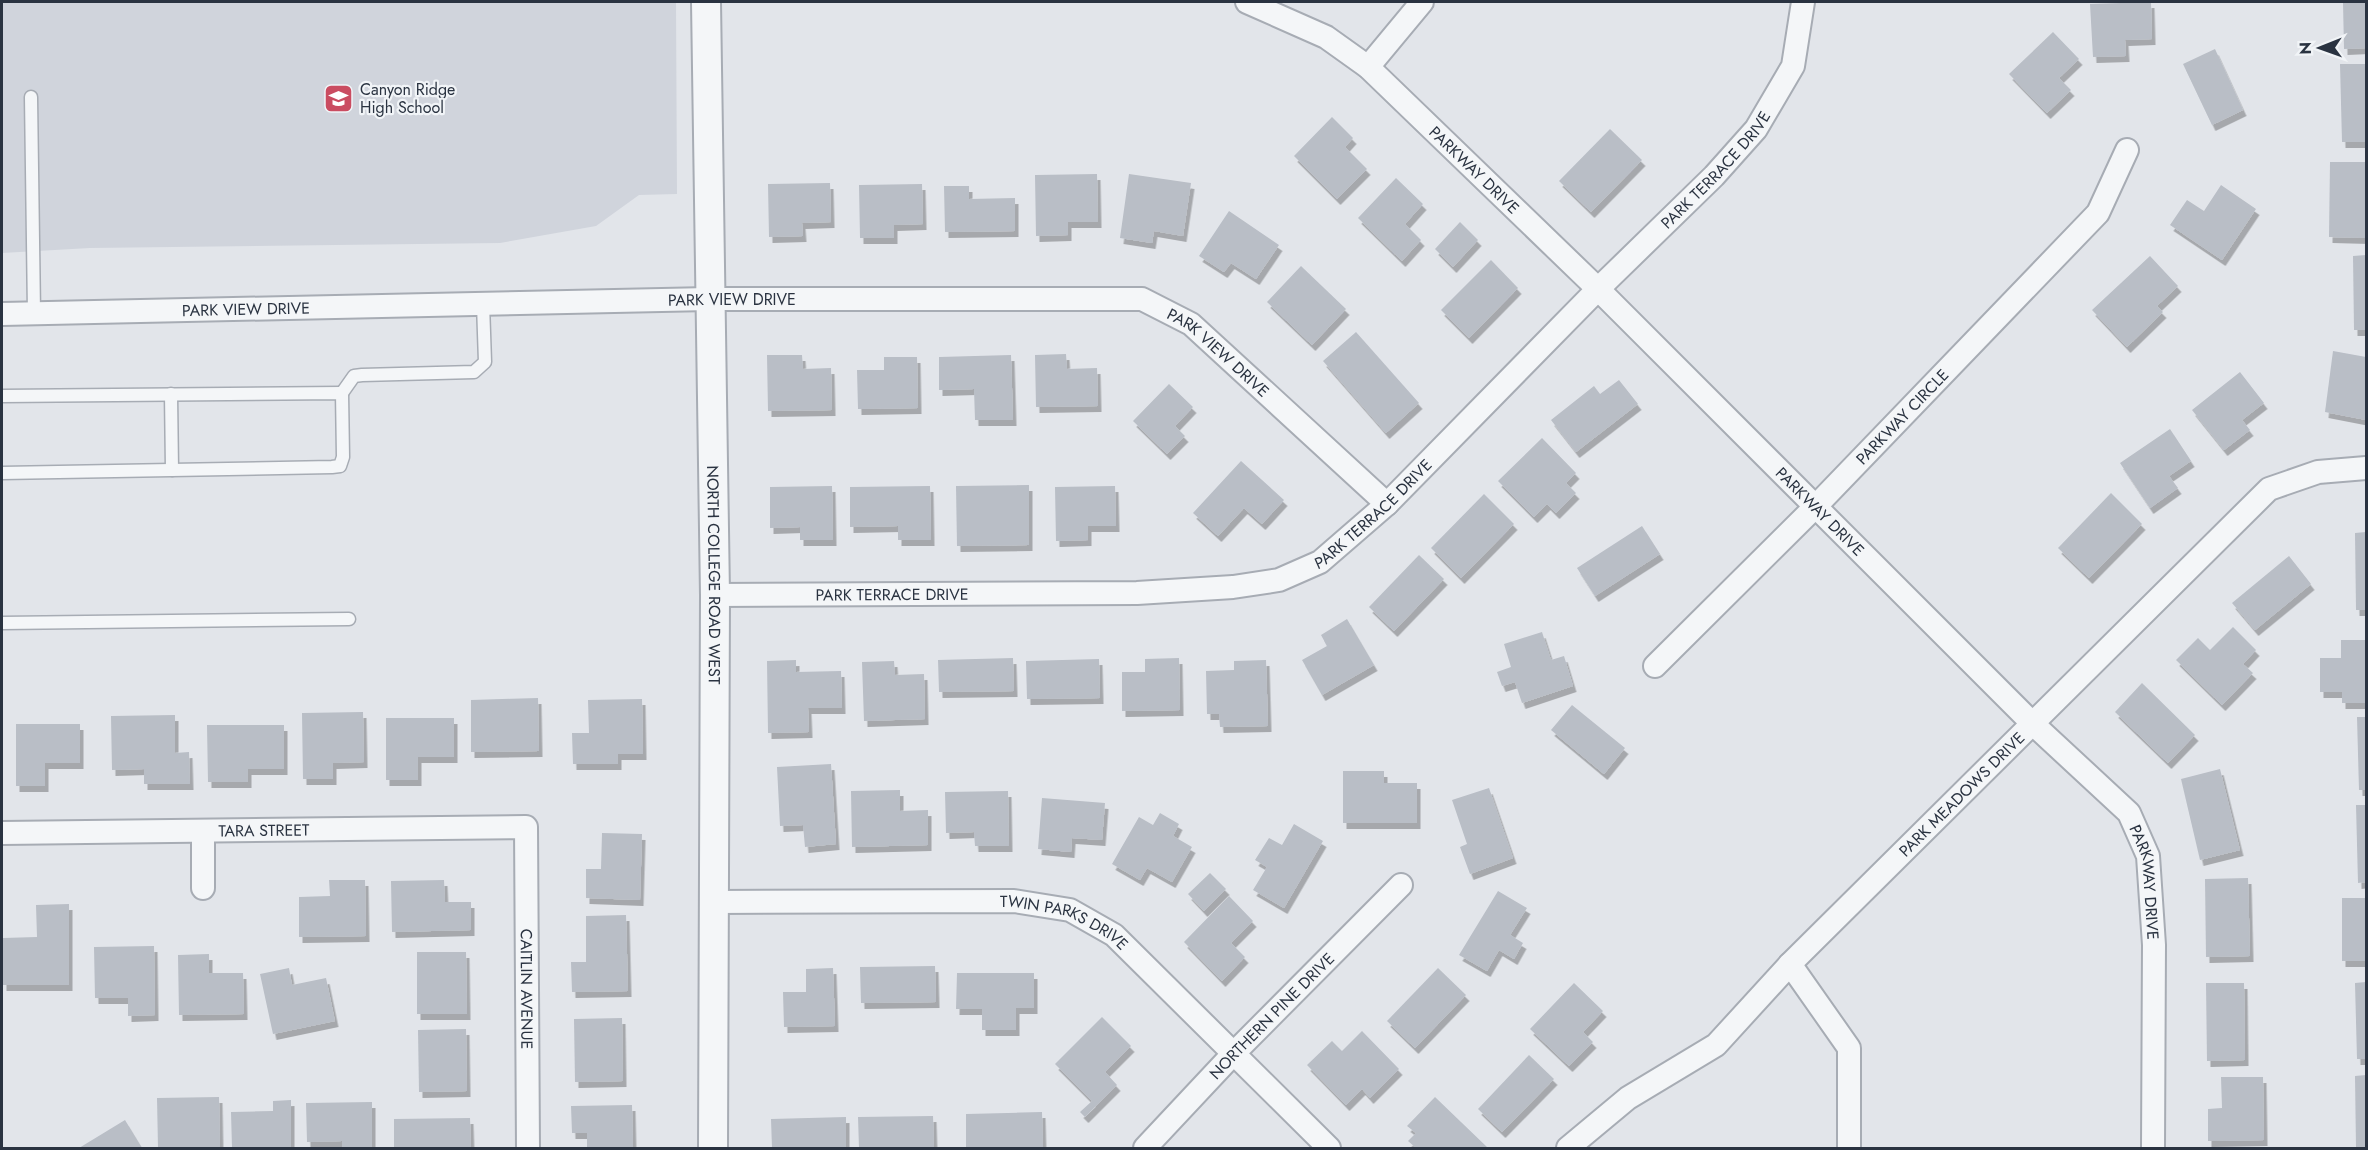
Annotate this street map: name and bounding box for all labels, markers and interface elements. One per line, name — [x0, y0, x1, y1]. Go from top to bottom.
north arrow — [2290, 18, 2350, 78]
text: N — [2294, 42, 2317, 55]
place label: Canyon Ridge High School — [360, 78, 455, 119]
school or university icon: Canyon Ridge High School — [323, 82, 355, 114]
street label: PARK TERRACE DRIVE — [1656, 107, 1776, 234]
street label: PARKWAY DRIVE — [1424, 121, 1524, 219]
street label: PARK VIEW DRIVE — [668, 288, 796, 312]
street label: PARK VIEW DRIVE — [182, 296, 310, 322]
street label: PARK VIEW DRIVE — [1163, 303, 1274, 402]
street label: PARKWAY CIRCLE — [1851, 364, 1954, 470]
street label: PARK TERRACE DRIVE — [1311, 454, 1437, 575]
street label: PARKWAY DRIVE — [1770, 462, 1870, 561]
street label: NORTH COLLEGE ROAD WEST — [701, 465, 726, 685]
street label: PARK TERRACE DRIVE — [815, 583, 969, 607]
street label: PARK MEADOWS DRIVE — [1894, 727, 2030, 862]
street label: TARA STREET — [218, 818, 310, 843]
street label: PARKWAY DRIVE — [2123, 821, 2165, 941]
street label: TWIN PARKS DRIVE — [1000, 889, 1134, 955]
street label: CAITLIN AVENUE — [515, 929, 538, 1049]
street label: NORTHERN PINE DRIVE — [1204, 948, 1340, 1085]

